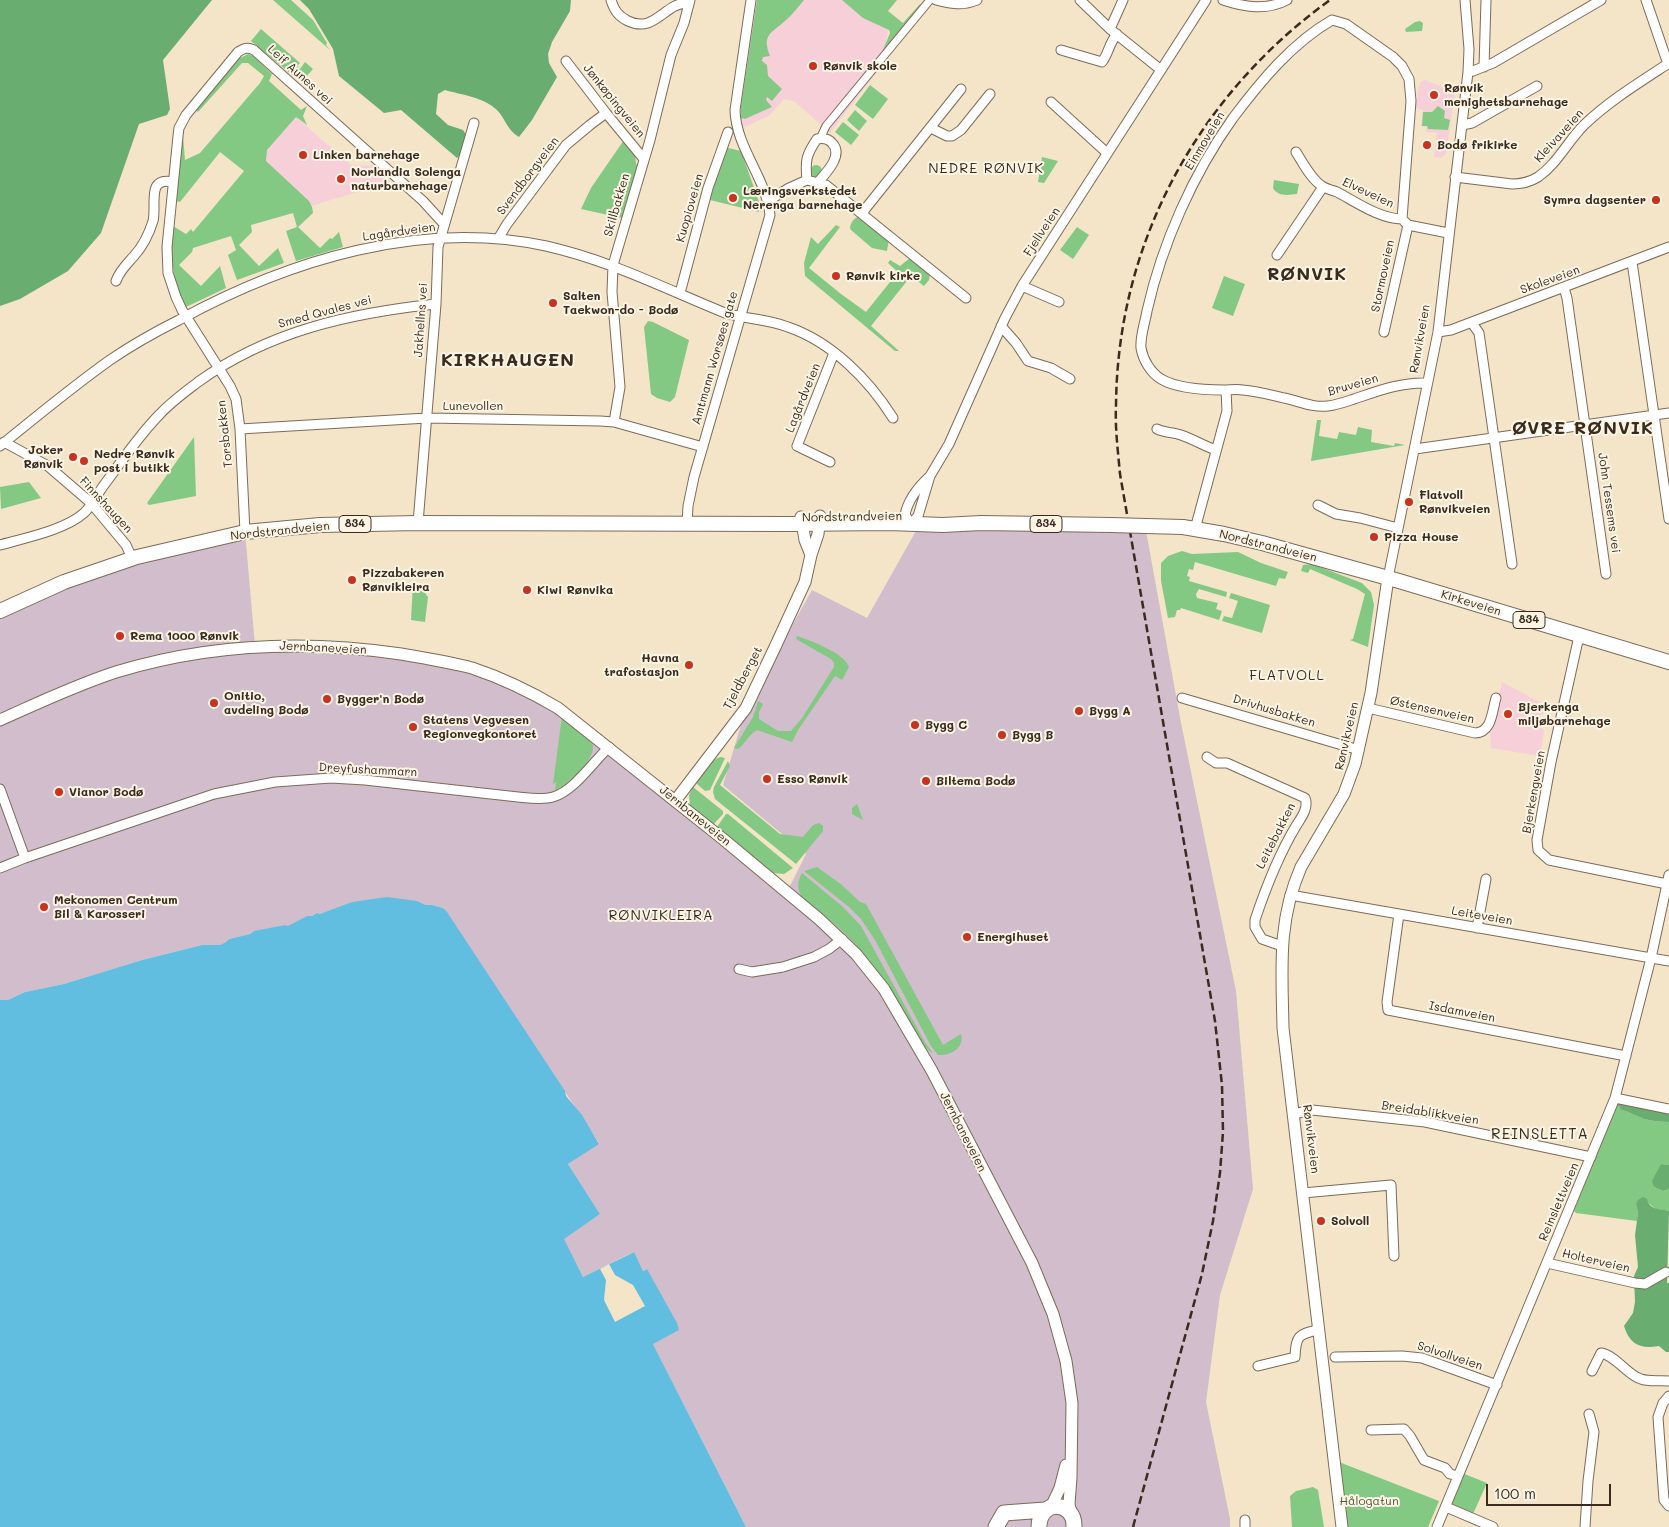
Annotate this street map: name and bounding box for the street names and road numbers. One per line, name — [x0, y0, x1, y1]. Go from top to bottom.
street label: Leif Aunes vei — [265, 42, 335, 108]
street label: Jønkøpingveien — [580, 61, 648, 141]
street label: Kleivaveien — [1531, 106, 1587, 166]
street label: Einmoveien — [1182, 109, 1228, 173]
street label: Svendborgveien — [494, 134, 562, 218]
street label: Skillbakken — [601, 172, 633, 238]
street label: Kuopioveien — [673, 172, 707, 244]
street label: Elveveien — [1340, 175, 1396, 211]
street label: Fjellveien — [1021, 205, 1063, 259]
street label: Lagårdveien — [362, 220, 436, 244]
street label: Stormoveien — [1368, 239, 1398, 313]
street label: Skoleveien — [1518, 263, 1582, 297]
street label: Jakhellns vei — [411, 282, 431, 358]
street label: Amtmann Worsøes gate — [689, 290, 741, 426]
street label: Smed Qvales vei — [277, 293, 373, 331]
street label: Rønvikveien — [1407, 304, 1433, 374]
street label: Lagårdveien — [783, 361, 823, 435]
street label: Bruveien — [1326, 371, 1380, 399]
street label: Lunevollen — [443, 399, 503, 413]
street label: Torsbakken — [214, 400, 236, 468]
street label: John Tessems vei — [1595, 452, 1623, 554]
street label: Finnshaugen — [76, 474, 136, 536]
street label: Nordstrandveien — [802, 509, 902, 525]
road number: 834 — [339, 516, 371, 532]
road number: 834 — [1030, 516, 1062, 532]
street label: Nordstrandveien — [230, 519, 330, 543]
street label: Nordstrandveien — [1218, 527, 1318, 565]
street label: Kirkeveien — [1439, 587, 1503, 619]
road number: 834 — [1513, 612, 1545, 628]
street label: Jernbaneveien — [279, 639, 367, 657]
street label: Tjeldberget — [720, 644, 766, 712]
street label: Drivhusbakken — [1231, 692, 1317, 730]
street label: Østensenveien — [1388, 693, 1476, 727]
street label: Rønvikveien — [1332, 701, 1362, 771]
street label: Bjerkengveien — [1520, 749, 1548, 835]
street label: Dreyfushammarn — [318, 760, 418, 780]
street label: Jernbaneveien — [657, 783, 733, 849]
street label: Leitebakken — [1253, 801, 1299, 871]
street label: Leiteveien — [1450, 904, 1514, 928]
street label: Isdamveien — [1428, 999, 1496, 1025]
street label: Jernbaneveien — [937, 1090, 989, 1174]
street label: Breidablikkveien — [1380, 1098, 1480, 1128]
street label: Rønvikveien — [1300, 1104, 1322, 1174]
street label: Reinslettveien — [1536, 1161, 1582, 1243]
street label: Holterveien — [1561, 1246, 1631, 1276]
street label: Solvollveien — [1415, 1339, 1485, 1373]

